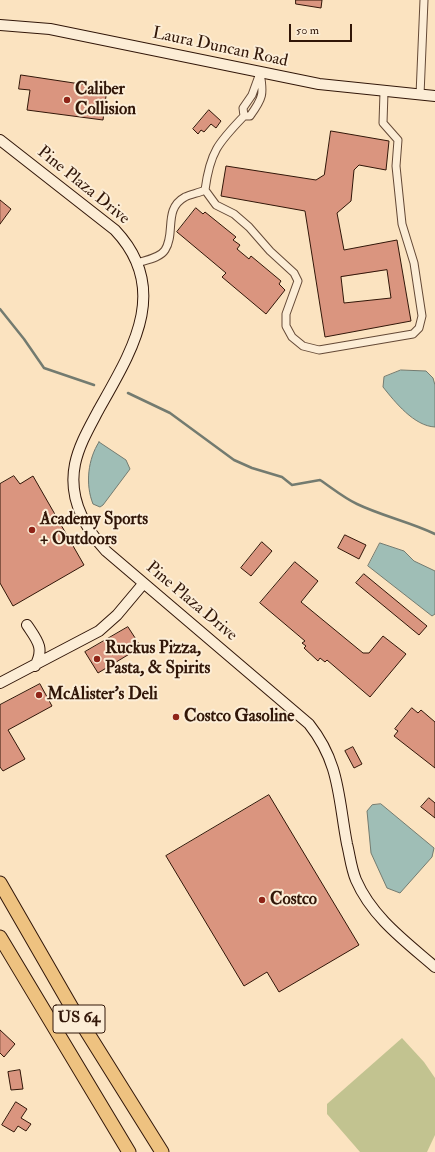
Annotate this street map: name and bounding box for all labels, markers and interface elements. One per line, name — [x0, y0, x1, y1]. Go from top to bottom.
scale bar — [291, 16, 354, 42]
text: 50 m — [296, 23, 319, 38]
street label: Laura Duncan Road — [150, 24, 290, 72]
place label: Caliber Collision — [75, 80, 136, 120]
marker: Caliber Collision — [62, 95, 72, 105]
street label: Pine Plaza Drive — [33, 143, 133, 229]
place label: Academy Sports + Outdoors — [40, 510, 148, 550]
marker: Academy Sports + Outdoors — [27, 525, 37, 535]
street label: Pine Plaza Drive — [141, 558, 241, 646]
place label: Ruckus Pizza, Pasta, & Spirits — [105, 639, 210, 679]
marker: Ruckus Pizza, Pasta, & Spirits — [92, 654, 102, 664]
place label: McAlister's Deli — [47, 685, 158, 705]
marker: McAlister's Deli — [34, 690, 44, 700]
place label: Costco Gasoline — [184, 707, 294, 727]
marker: Costco Gasoline — [171, 712, 181, 722]
place label: Costco — [270, 890, 317, 910]
marker: Costco — [257, 895, 267, 905]
road number: US 64 — [53, 1005, 105, 1033]

